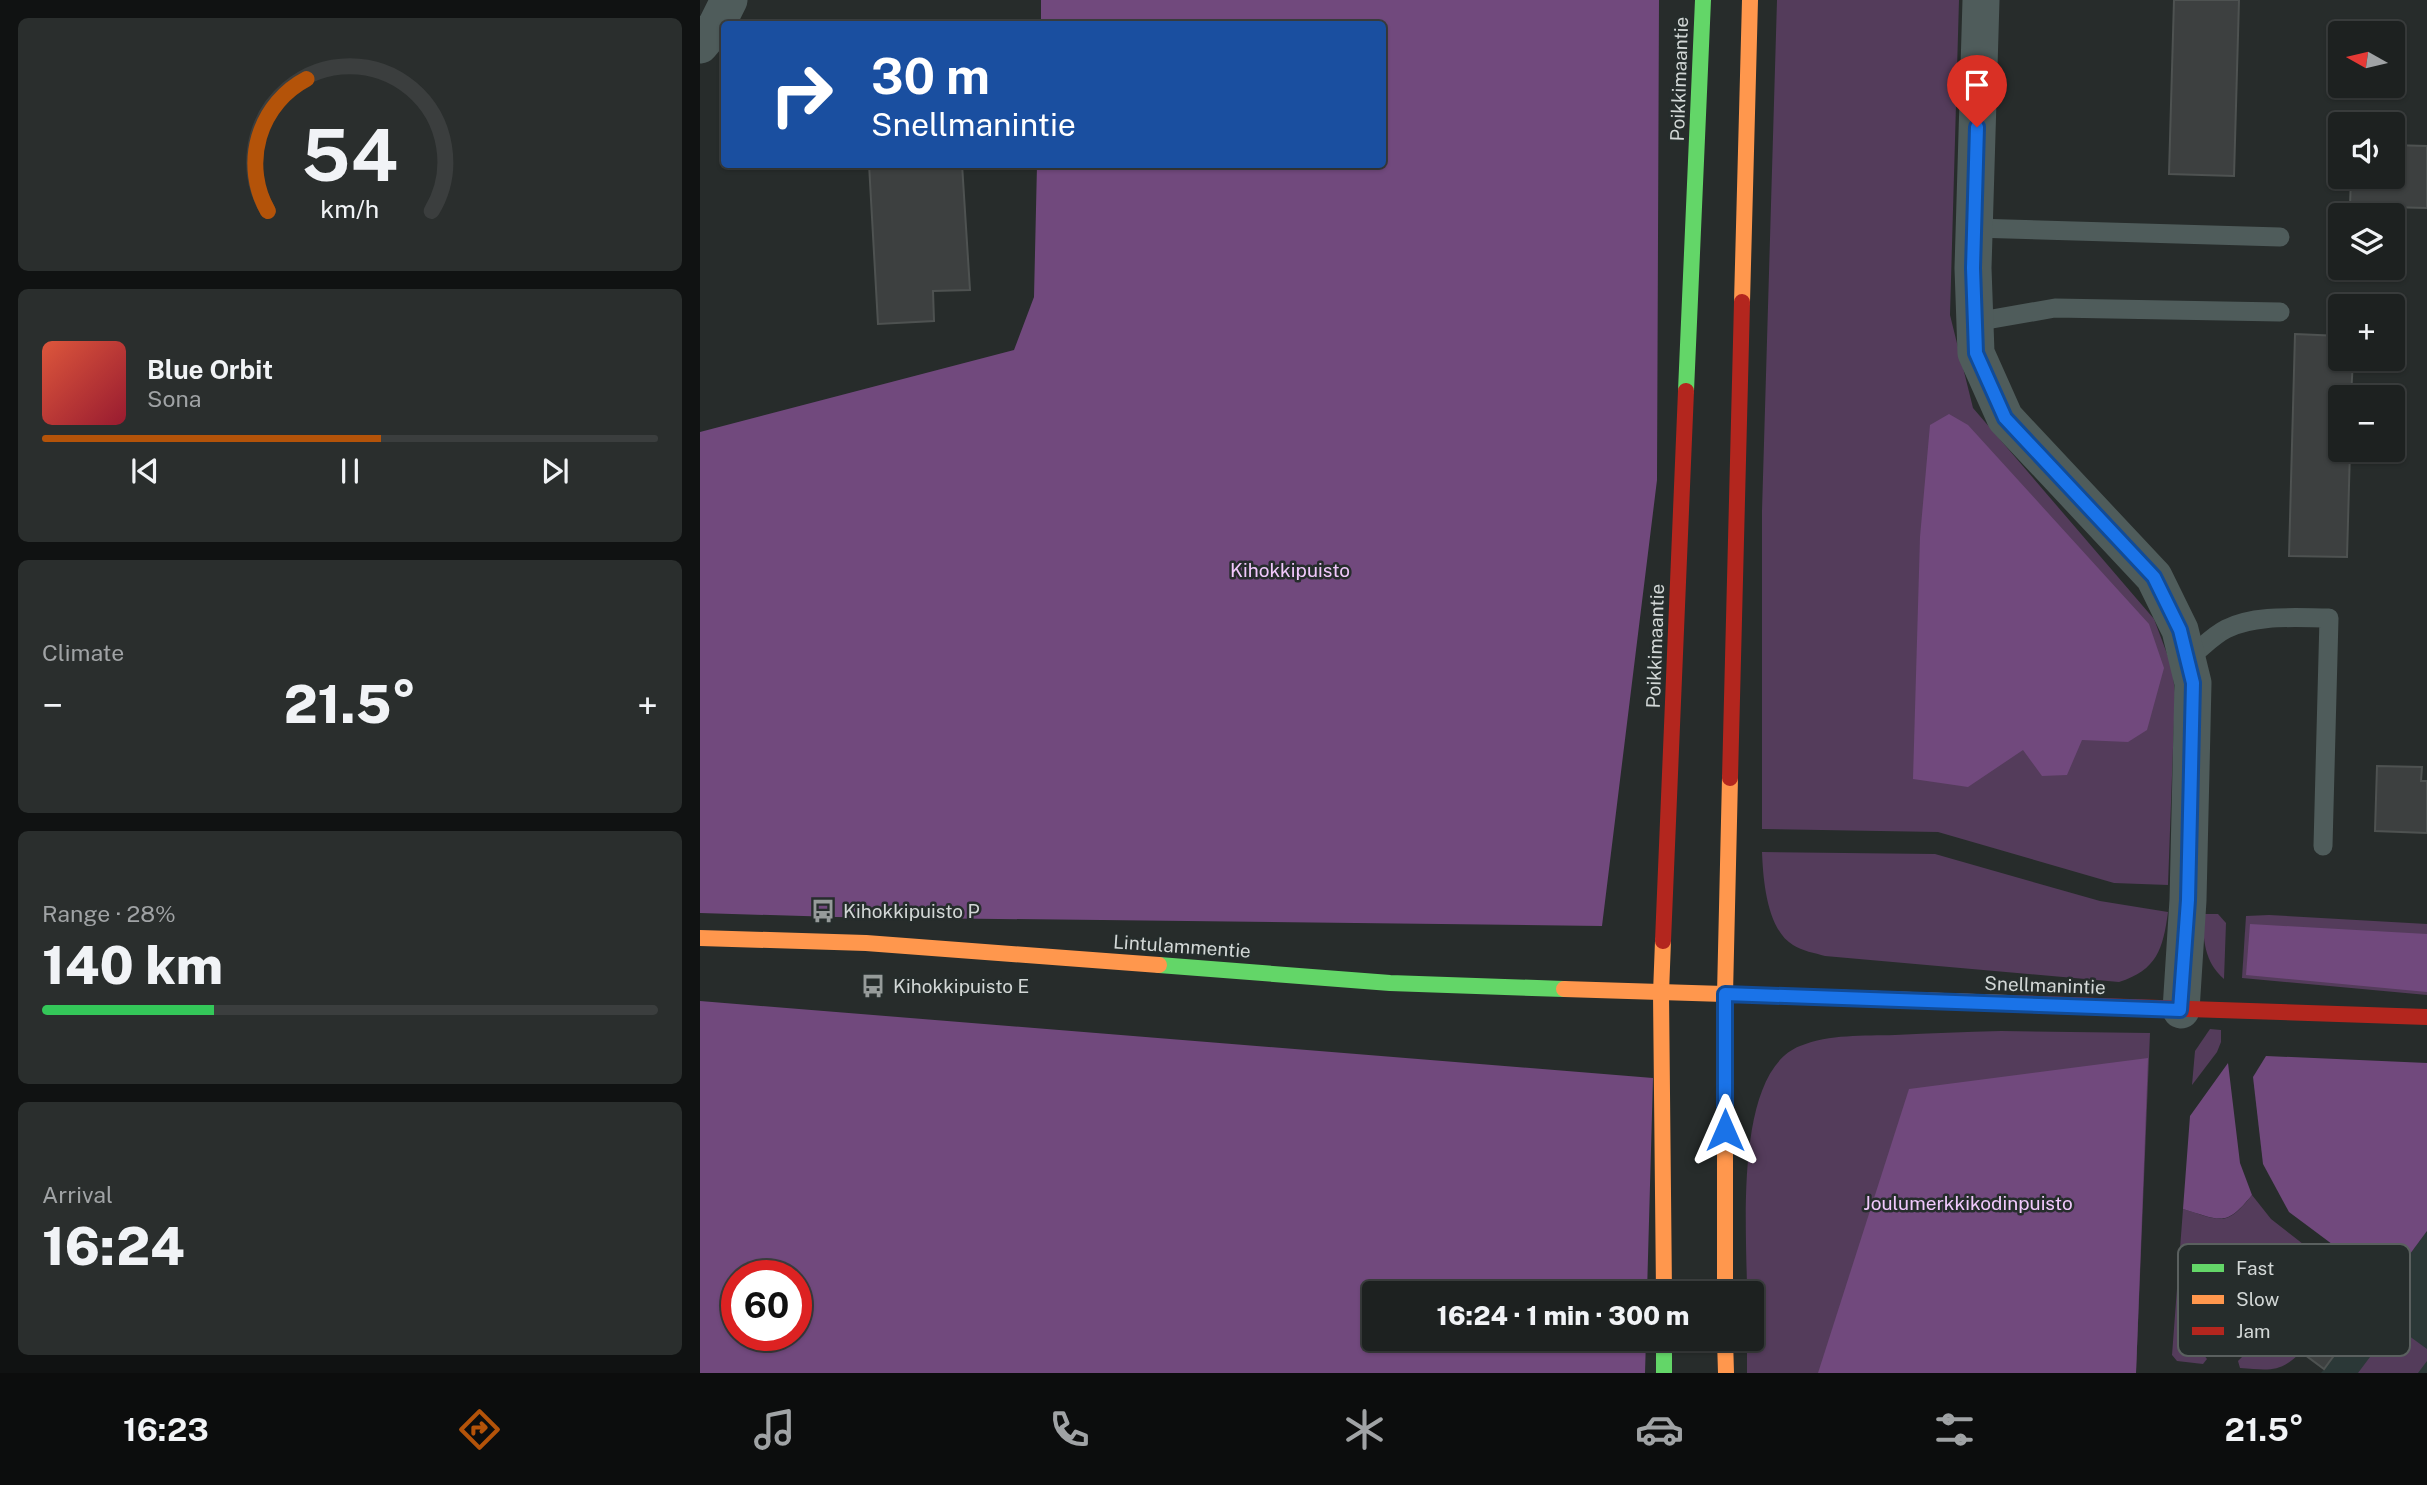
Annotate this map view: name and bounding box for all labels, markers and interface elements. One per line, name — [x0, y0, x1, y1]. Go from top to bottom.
street label: Poikkimaantie — [1666, 16, 1692, 142]
north arrow — [2328, 21, 2404, 98]
map controls — [2328, 21, 2405, 462]
text: 30 m — [871, 47, 990, 105]
icon: right — [756, 49, 847, 140]
pin — [1947, 55, 2007, 127]
icon: arrive — [1958, 66, 1996, 104]
text: Snellmanintie — [871, 106, 1076, 143]
text: 54 — [302, 112, 398, 197]
button: sound — [2328, 112, 2405, 189]
text: km/h — [321, 193, 379, 223]
button: layers — [2328, 203, 2405, 280]
button: + — [2328, 294, 2405, 371]
text: Blue Orbit — [147, 354, 273, 385]
text: Sona — [147, 385, 201, 412]
button: − — [2328, 385, 2405, 462]
icon: previous — [126, 452, 164, 490]
icon: pause — [331, 452, 369, 490]
icon: next — [536, 452, 574, 490]
park label: Kihokkipuisto — [1230, 559, 1350, 581]
street label: Poikkimaantie — [1642, 583, 1668, 709]
text: Climate — [42, 639, 124, 666]
text: 21.5° — [284, 674, 416, 735]
text: − — [42, 683, 63, 728]
text: + — [637, 683, 658, 728]
bus stop icon: Kihokkipuisto P — [809, 897, 837, 925]
text: Range · 28% — [42, 900, 176, 927]
place label: Kihokkipuisto P — [843, 900, 980, 922]
street label: Lintulammentie — [1112, 930, 1252, 962]
text: 140 km — [42, 935, 223, 996]
bus stop icon: Kihokkipuisto E — [859, 972, 887, 1000]
street label: Snellmanintie — [1984, 972, 2106, 998]
place label: Kihokkipuisto E — [893, 975, 1029, 997]
position arrow — [1688, 1093, 1762, 1167]
text: Arrival — [42, 1181, 113, 1208]
park label: Joulumerkkikodinpuisto — [1863, 1192, 2073, 1214]
text: 16:24 — [42, 1216, 185, 1277]
legend — [2178, 1244, 2410, 1356]
text: Fast — [2236, 1257, 2274, 1279]
speed limit sign: 60 — [721, 1260, 812, 1351]
text: Slow — [2236, 1288, 2280, 1310]
text: 16:24 · 1 min · 300 m — [1437, 1300, 1689, 1331]
text: Jam — [2236, 1320, 2270, 1342]
icon: directions — [455, 1405, 504, 1454]
icon: music — [750, 1405, 799, 1454]
icon: phone — [1045, 1405, 1094, 1454]
icon: climate — [1340, 1405, 1389, 1454]
icon: car — [1635, 1405, 1684, 1454]
icon: filters — [1930, 1405, 1979, 1454]
text: 16:23 — [123, 1411, 209, 1448]
text: 21.5° — [2225, 1411, 2304, 1448]

